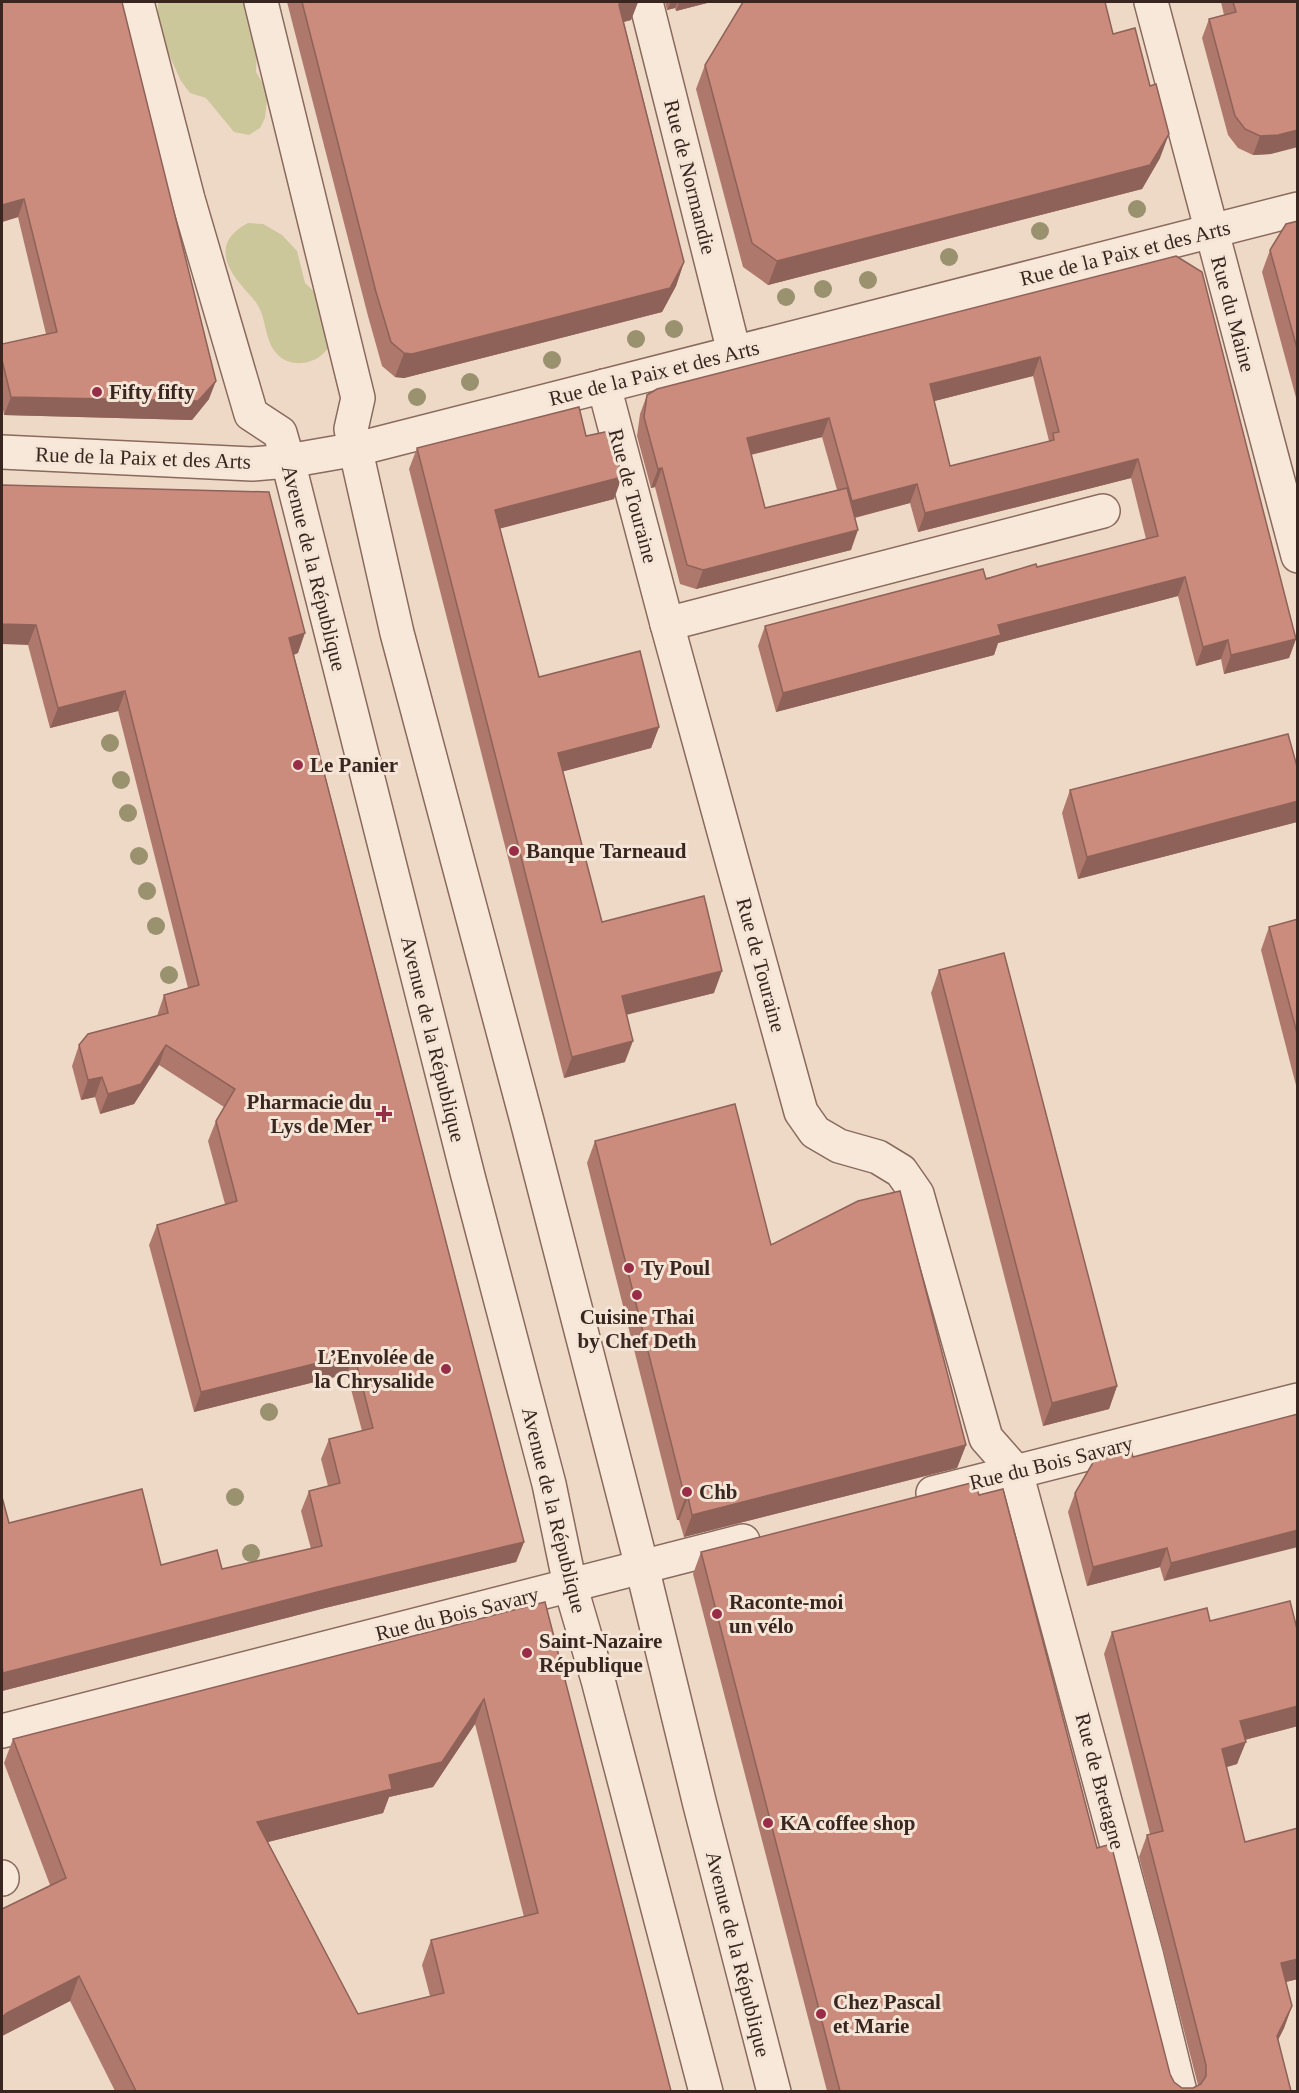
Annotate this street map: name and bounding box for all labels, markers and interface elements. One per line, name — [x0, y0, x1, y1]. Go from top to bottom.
street label: Rue de Normandie — [659, 97, 721, 257]
street label: Rue de la Paix et des Arts — [1017, 215, 1233, 291]
street label: Rue du Maine — [1206, 253, 1260, 375]
street label: Rue de la Paix et des Arts — [546, 335, 762, 411]
place label: Fifty fifty — [109, 380, 195, 404]
marker: Fifty fifty — [90, 385, 104, 399]
street label: Rue de Touraine — [604, 426, 662, 566]
street label: Rue de la Paix et des Arts — [35, 442, 251, 474]
street label: Avenue de la République — [277, 463, 351, 673]
place label: Le Panier — [310, 753, 398, 777]
marker: Le Panier — [291, 758, 305, 772]
place label: Banque Tarneaud — [526, 839, 687, 863]
marker: Banque Tarneaud — [507, 844, 521, 858]
street label: Rue de Touraine — [732, 895, 790, 1035]
street label: Avenue de la République — [396, 934, 470, 1144]
place label: Pharmacie du Lys de Mer — [247, 1090, 372, 1138]
marker: Pharmacie du Lys de Mer — [377, 1107, 391, 1121]
place label: Ty Poul — [641, 1256, 710, 1280]
marker: Ty Poul — [622, 1261, 636, 1275]
marker: Cuisine Thai by Chef Deth — [630, 1288, 644, 1302]
place label: Cuisine Thai by Chef Deth — [578, 1305, 697, 1353]
place label: L’Envolée de la Chrysalide — [314, 1345, 434, 1393]
marker: L’Envolée de la Chrysalide — [439, 1362, 453, 1376]
street label: Avenue de la République — [517, 1405, 591, 1615]
street label: Rue du Bois Savary — [967, 1431, 1136, 1495]
place label: Chb — [699, 1480, 738, 1504]
marker: Chb — [680, 1485, 694, 1499]
street label: Rue du Bois Savary — [373, 1582, 542, 1646]
place label: Raconte-moi un vélo — [729, 1590, 843, 1638]
marker: Raconte-moi un vélo — [710, 1607, 724, 1621]
place label: Saint-Nazaire République — [539, 1629, 662, 1677]
marker: Saint-Nazaire République — [520, 1646, 534, 1660]
street label: Rue de Bretagne — [1070, 1710, 1130, 1852]
place label: KA coffee shop — [780, 1811, 915, 1835]
marker: KA coffee shop — [761, 1816, 775, 1830]
street label: Avenue de la République — [701, 1849, 775, 2059]
place label: Chez Pascal et Marie — [833, 1990, 941, 2038]
marker: Chez Pascal et Marie — [814, 2007, 828, 2021]

